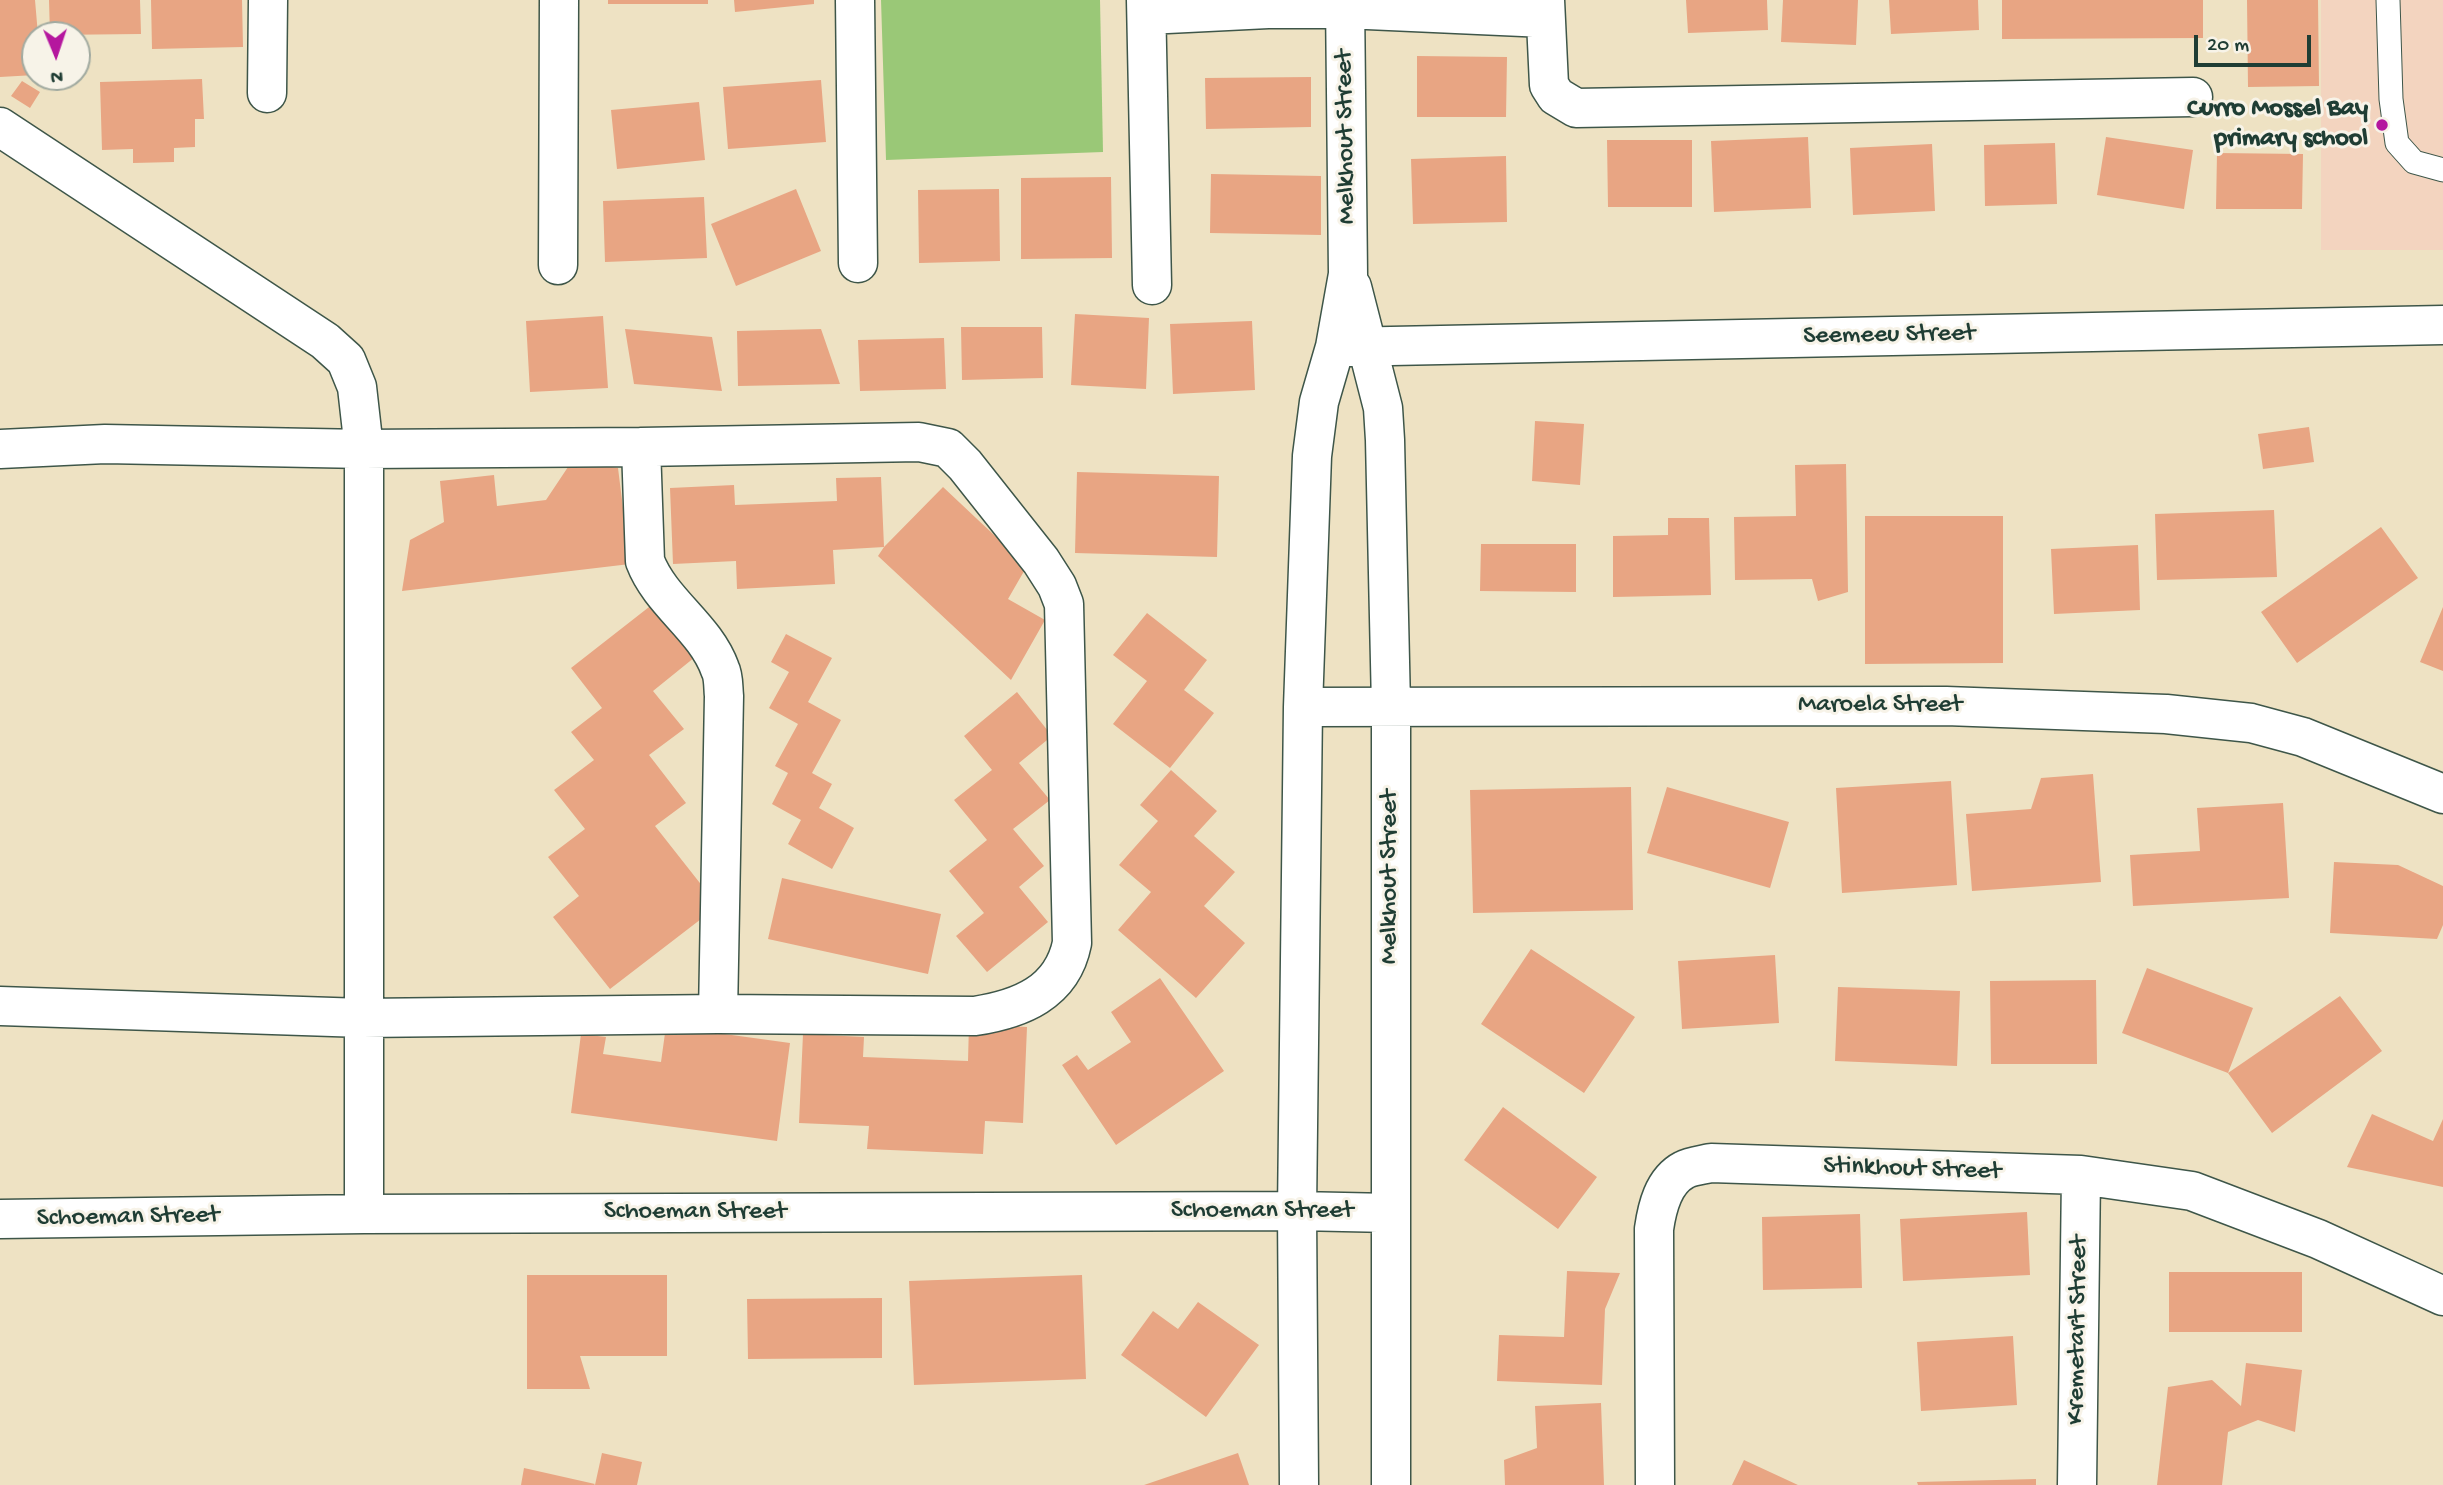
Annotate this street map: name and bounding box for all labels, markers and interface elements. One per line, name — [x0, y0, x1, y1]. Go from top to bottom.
north arrow — [21, 21, 91, 91]
scale bar — [2198, 21, 2315, 65]
text: 20 m — [2207, 34, 2249, 59]
street label: Melkhout Street — [1330, 49, 1364, 225]
text: N — [50, 64, 63, 87]
place label: Curro Mossel Bay primary school — [2187, 94, 2368, 156]
marker: Curro Mossel Bay primary school — [2374, 117, 2390, 133]
street label: Seemeeu Street — [1803, 319, 1975, 353]
street label: Maroela Street — [1798, 690, 1962, 722]
street label: Melkhout Street — [1375, 790, 1407, 964]
street label: Stinkhout Street — [1823, 1151, 2001, 1189]
street label: Schoeman Street — [1171, 1196, 1353, 1228]
street label: Schoeman Street — [604, 1197, 786, 1229]
street label: Schoeman Street — [36, 1201, 220, 1235]
street label: Kremetart Street — [2062, 1235, 2096, 1425]

